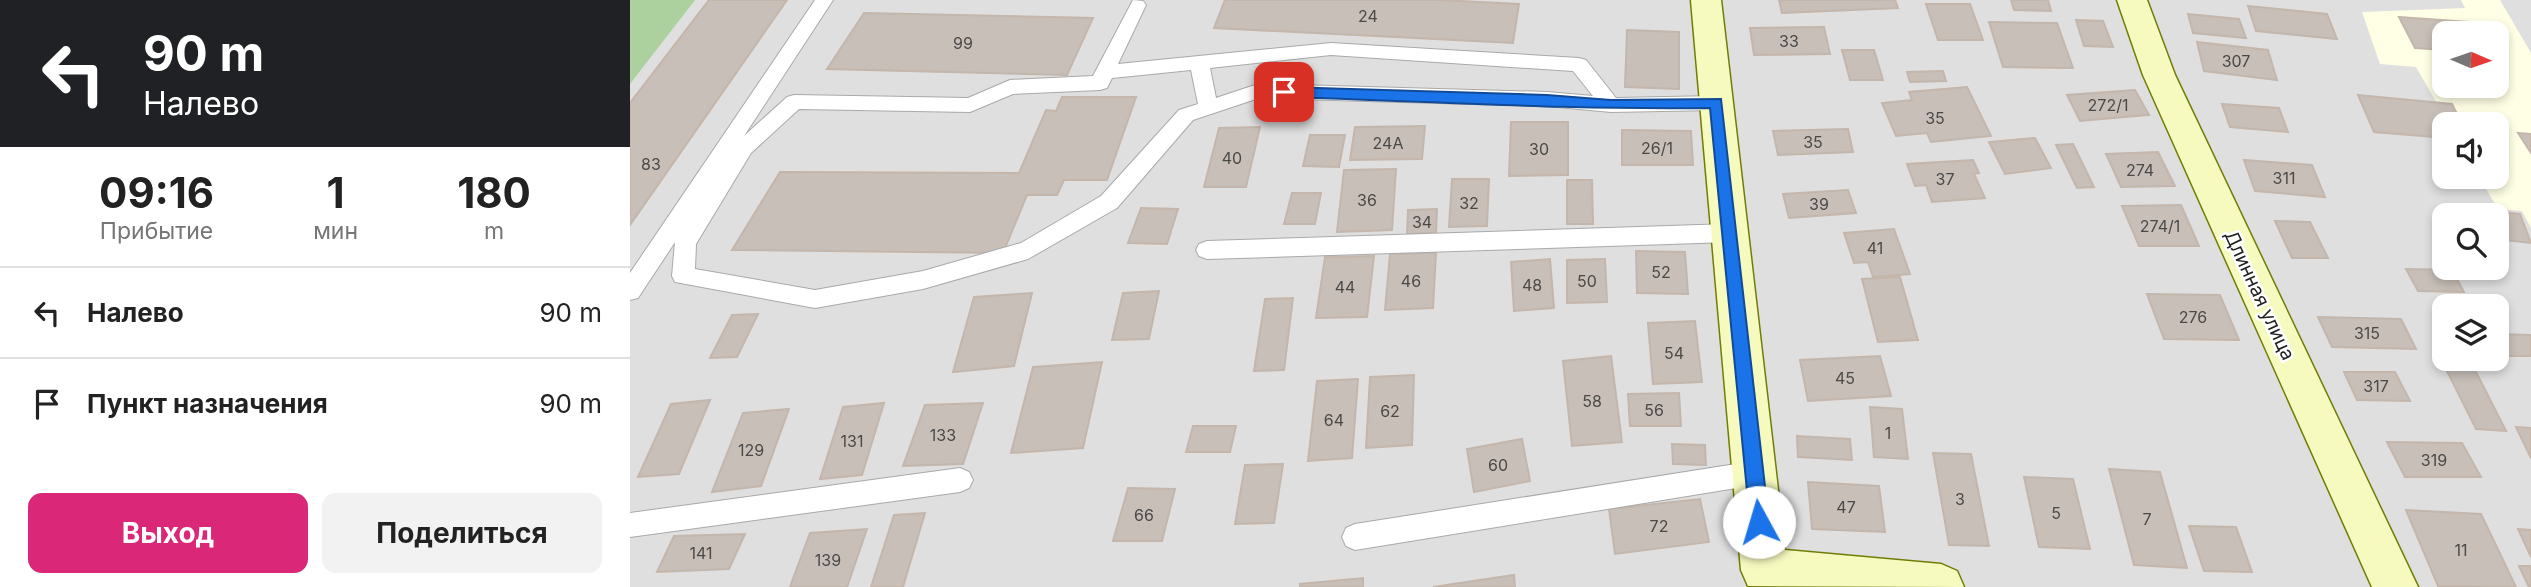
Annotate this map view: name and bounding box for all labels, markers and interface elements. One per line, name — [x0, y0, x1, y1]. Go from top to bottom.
house number: 24 — [1358, 6, 1378, 26]
north arrow — [2432, 21, 2510, 98]
map controls — [2432, 21, 2509, 371]
text: 90 m — [143, 24, 264, 83]
icon: left — [28, 28, 119, 119]
house number: 33 — [1779, 31, 1799, 51]
house number: 99 — [953, 33, 973, 53]
house number: 307 — [2222, 51, 2250, 71]
pin — [1254, 62, 1314, 122]
icon: arrive — [1265, 73, 1303, 111]
text: Налево — [143, 84, 259, 123]
house number: 272/1 — [2088, 95, 2128, 115]
house number: 35 — [1925, 108, 1945, 128]
button: sound — [2432, 112, 2509, 189]
house number: 35 — [1803, 132, 1823, 152]
house number: 24А — [1373, 133, 1403, 153]
house number: 26/1 — [1641, 138, 1673, 158]
house number: 30 — [1529, 139, 1549, 159]
house number: 40 — [1222, 148, 1242, 168]
house number: 83 — [641, 154, 661, 174]
house number: 274 — [2126, 160, 2154, 180]
text: 09:16 — [99, 167, 214, 218]
text: 1 — [327, 167, 345, 218]
text: 180 — [457, 167, 531, 218]
house number: 311 — [2273, 168, 2295, 188]
house number: 37 — [1936, 169, 1954, 189]
house number: 36 — [1357, 190, 1377, 210]
house number: 32 — [1459, 193, 1479, 213]
house number: 39 — [1809, 194, 1829, 214]
button: search — [2432, 203, 2509, 280]
house number: 34 — [1412, 212, 1432, 232]
house number: 274/1 — [2140, 216, 2180, 236]
text: Прибытие — [100, 217, 213, 245]
text: мин — [313, 217, 358, 245]
text: m — [484, 217, 504, 245]
street label: Длинная улица — [2219, 227, 2300, 364]
house number: 41 — [1867, 238, 1883, 258]
house number: 52 — [1651, 262, 1671, 282]
house number: 46 — [1401, 271, 1421, 291]
house number: 50 — [1577, 271, 1597, 291]
house number: 48 — [1522, 275, 1542, 295]
house number: 44 — [1335, 277, 1355, 297]
icon: left — [28, 294, 66, 332]
button: layers — [2432, 294, 2509, 371]
text: Налево — [87, 297, 184, 328]
text: 90 m — [539, 297, 602, 328]
house number: 276 — [2179, 307, 2207, 327]
house number: 315 — [2354, 323, 2380, 343]
house number: 54 — [1664, 343, 1684, 363]
house number: 45 — [1835, 368, 1855, 388]
house number: 317 — [2363, 376, 2389, 396]
icon: arrive — [28, 385, 66, 423]
text: Пункт назначения — [87, 388, 328, 419]
text: 90 m — [539, 388, 602, 419]
house number: 58 — [1582, 391, 1602, 411]
house number: 56 — [1644, 400, 1664, 420]
house number: 62 — [1380, 401, 1400, 421]
house number: 64 — [1324, 410, 1344, 430]
house number: 1 — [1885, 423, 1891, 443]
house number: 133 — [930, 425, 956, 445]
house number: 131 — [841, 431, 863, 451]
house number: 129 — [738, 440, 764, 460]
house number: 319 — [2421, 450, 2447, 470]
house number: 60 — [1488, 455, 1508, 475]
position arrow — [1722, 485, 1796, 559]
house number: 3 — [1955, 489, 1965, 509]
button: Выход — [28, 493, 308, 573]
button: Поделиться — [322, 493, 602, 573]
house number: 47 — [1836, 497, 1856, 517]
house number: 5 — [2051, 503, 2061, 523]
house number: 66 — [1134, 505, 1154, 525]
house number: 7 — [2142, 509, 2152, 529]
house number: 72 — [1650, 516, 1668, 536]
house number: 11 — [2454, 540, 2468, 560]
house number: 141 — [689, 543, 713, 563]
house number: 139 — [815, 550, 841, 570]

